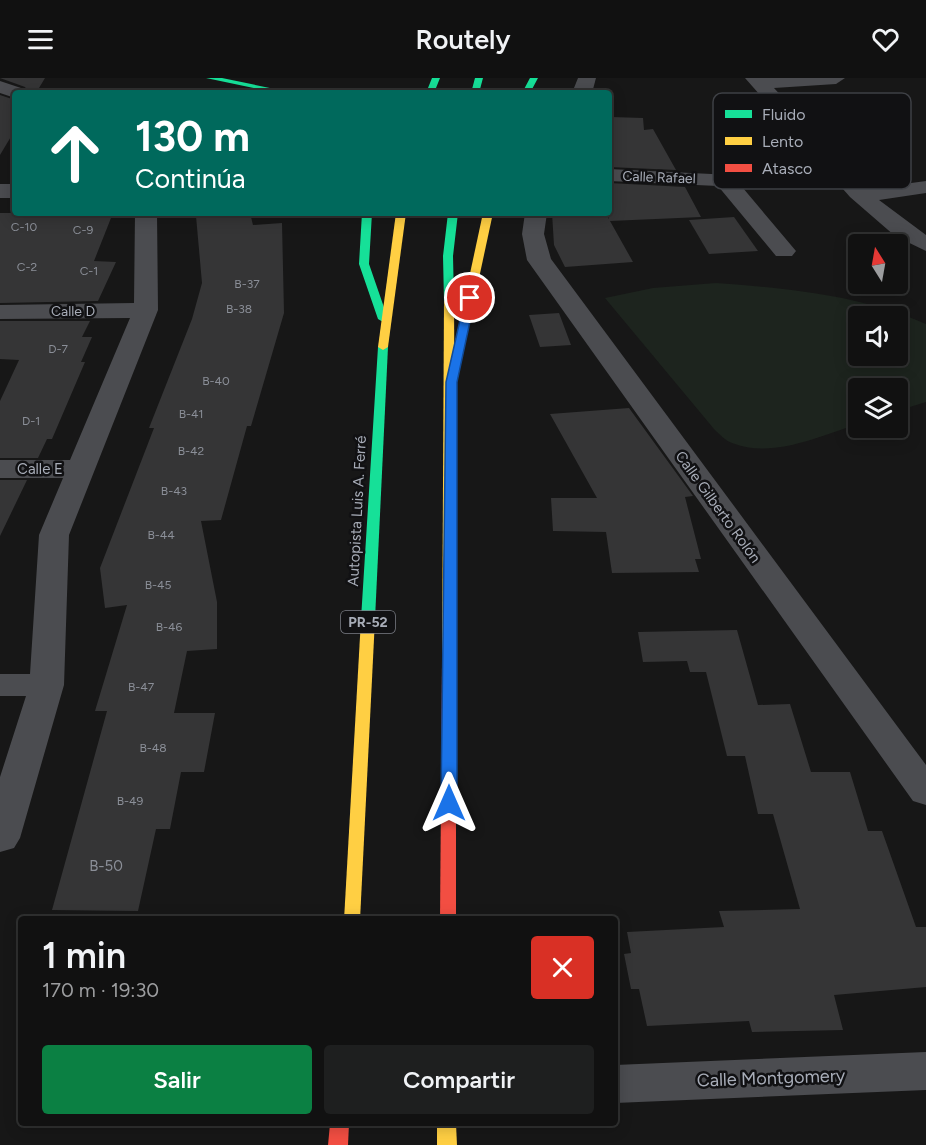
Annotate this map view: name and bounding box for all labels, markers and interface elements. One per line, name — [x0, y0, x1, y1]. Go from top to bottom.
icon: menu — [24, 23, 57, 56]
text: Routely — [416, 23, 510, 56]
icon: heart — [869, 23, 902, 56]
legend — [713, 93, 911, 189]
text: Fluido — [762, 105, 806, 124]
text: 130 m — [135, 111, 250, 162]
icon: ahead — [36, 114, 114, 192]
text: Lento — [762, 132, 803, 151]
text: Atasco — [762, 159, 812, 178]
text: Continúa — [135, 162, 246, 195]
street label: Calle Rafael — [622, 168, 696, 187]
house number: C-10 — [11, 220, 37, 234]
house number: C-9 — [73, 223, 93, 237]
north arrow — [848, 234, 908, 294]
map controls — [848, 234, 908, 438]
house number: C-2 — [17, 260, 37, 274]
house number: C-1 — [80, 264, 98, 278]
pin — [444, 272, 495, 323]
house number: B-37 — [234, 277, 260, 291]
icon: arrive — [453, 281, 486, 314]
house number: B-38 — [226, 302, 252, 316]
street label: Calle D — [51, 303, 95, 320]
button: sound — [848, 306, 908, 366]
house number: D-7 — [48, 342, 68, 356]
house number: B-40 — [202, 374, 230, 388]
button: layers — [848, 378, 908, 438]
house number: B-41 — [179, 407, 203, 421]
house number: D-1 — [22, 414, 40, 428]
street label: Autopista Luis A. Ferré — [344, 435, 370, 587]
house number: B-42 — [178, 444, 204, 458]
street label: Calle Gilberto Rolón — [671, 448, 765, 566]
street label: Calle E — [17, 460, 63, 478]
house number: B-43 — [161, 484, 187, 498]
house number: B-44 — [147, 528, 175, 542]
house number: B-45 — [145, 578, 171, 592]
road number: PR-52 — [341, 611, 395, 633]
house number: B-46 — [156, 620, 182, 634]
house number: B-47 — [128, 680, 155, 694]
house number: B-48 — [139, 741, 167, 755]
position arrow — [417, 771, 481, 835]
house number: B-49 — [117, 794, 143, 808]
house number: B-50 — [89, 857, 123, 875]
text: 1 min — [42, 934, 126, 977]
button: close — [531, 936, 594, 999]
text: 170 m · 19:30 — [42, 978, 159, 1002]
button: Salir — [42, 1045, 312, 1114]
button: Compartir — [324, 1045, 594, 1114]
street label: Calle Montgomery — [696, 1064, 846, 1092]

